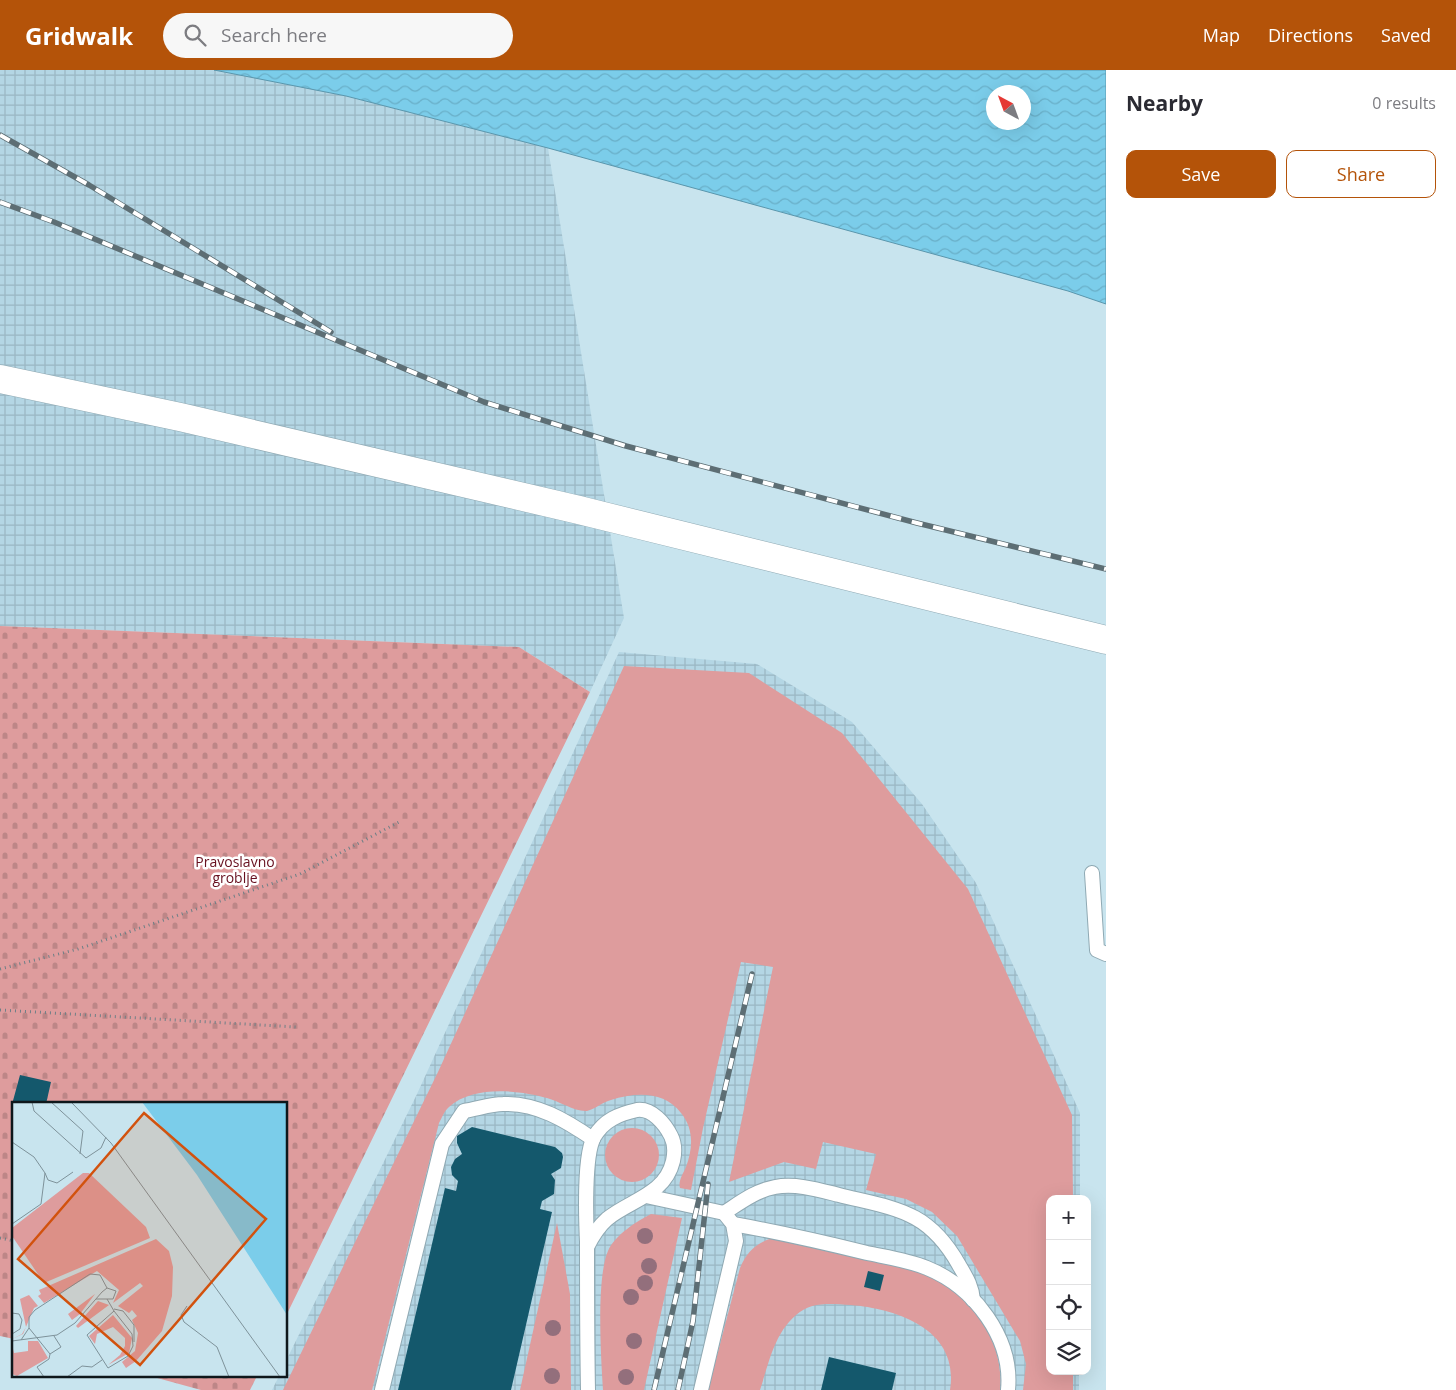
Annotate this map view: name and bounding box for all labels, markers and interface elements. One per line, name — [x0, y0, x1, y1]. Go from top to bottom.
search box — [163, 13, 513, 58]
text: Gridwalk — [25, 19, 133, 52]
icon: search — [181, 21, 209, 49]
text: Search here — [221, 22, 327, 48]
text: Map — [1203, 23, 1240, 47]
text: Directions — [1268, 23, 1353, 47]
text: Saved — [1381, 23, 1431, 47]
north arrow — [986, 85, 1031, 130]
text: Nearby — [1126, 89, 1203, 117]
text: 0 results — [1372, 92, 1436, 114]
button: Save — [1126, 150, 1276, 198]
button: Share — [1286, 150, 1436, 198]
park label: Pravoslavno groblje — [195, 852, 275, 887]
inset map — [12, 1102, 288, 1378]
map controls — [1046, 1195, 1091, 1375]
button: + — [1046, 1195, 1091, 1240]
button: − — [1046, 1240, 1091, 1285]
button: locate — [1046, 1285, 1091, 1330]
button: layers — [1046, 1330, 1091, 1375]

